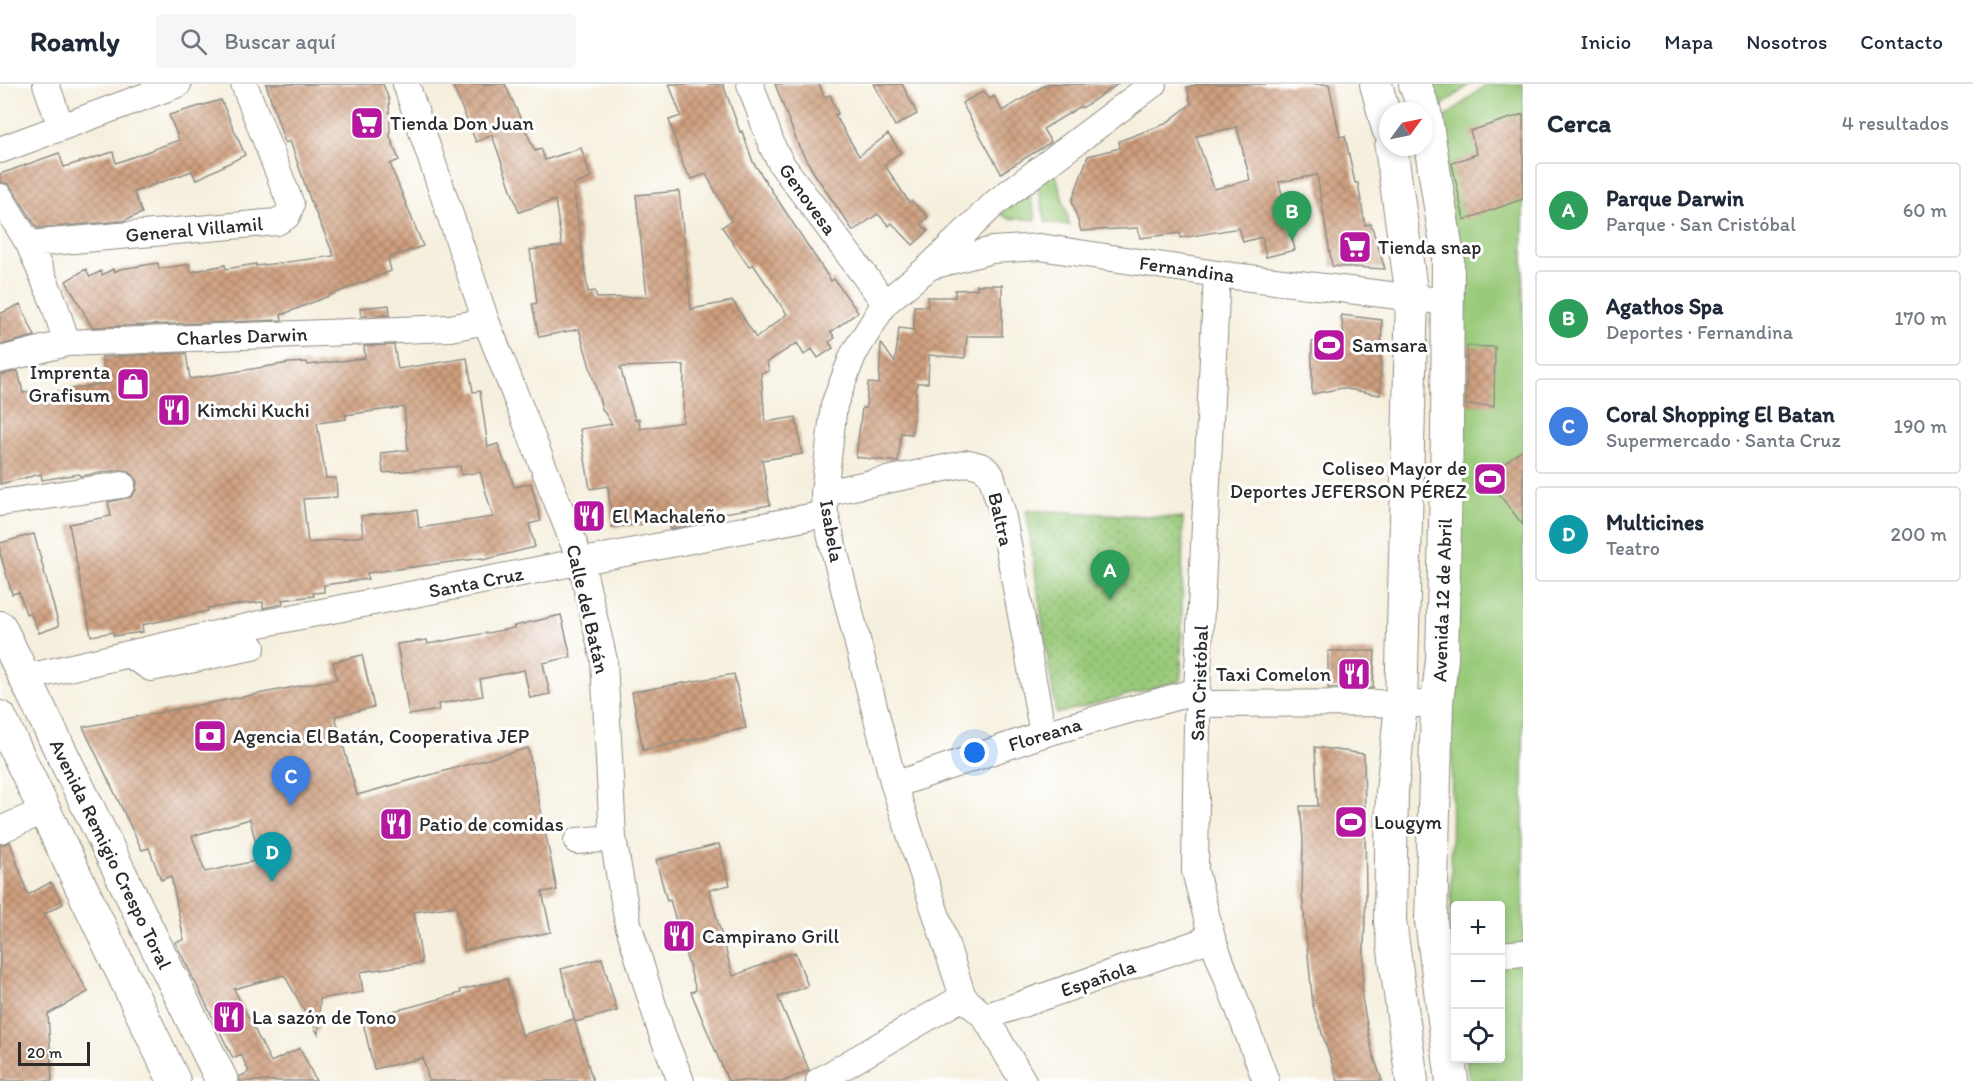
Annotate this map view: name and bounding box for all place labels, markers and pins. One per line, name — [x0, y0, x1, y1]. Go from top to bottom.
supermarket icon: Tienda Don Juan — [349, 105, 385, 141]
place label: Tienda Don Juan — [390, 111, 534, 135]
pin: B — [1272, 192, 1312, 241]
supermarket icon: Tienda snap — [1337, 229, 1373, 265]
place label: Tienda snap — [1378, 235, 1481, 259]
sports icon: Samsara — [1311, 327, 1347, 363]
place label: Samsara — [1352, 333, 1428, 357]
place label: Imprenta Grafisum — [28, 360, 110, 407]
shop icon: Imprenta Grafisum — [115, 366, 151, 402]
restaurant icon: Kimchi Kuchi — [156, 392, 192, 428]
place label: Kimchi Kuchi — [197, 398, 310, 422]
place label: Coliseo Mayor de Deportes JEFERSON PÉREZ — [1230, 456, 1468, 503]
sports icon: Coliseo Mayor de Deportes JEFERSON PÉREZ — [1472, 461, 1508, 497]
restaurant icon: El Machaleño — [571, 498, 607, 534]
place label: El Machaleño — [612, 504, 726, 528]
pin: A — [1090, 550, 1130, 600]
restaurant icon: Taxi Comelon — [1336, 656, 1372, 692]
place label: Taxi Comelon — [1216, 662, 1331, 686]
bank icon: Agencia El Batán, Cooperativa JEP — [192, 718, 228, 754]
place label: Agencia El Batán, Cooperativa JEP — [233, 724, 529, 748]
pin: C — [272, 756, 310, 806]
sports icon: Lougym — [1333, 804, 1369, 840]
restaurant icon: Patio de comidas — [378, 806, 414, 842]
place label: Lougym — [1374, 810, 1442, 834]
place label: Patio de comidas — [419, 812, 564, 836]
pin: D — [252, 832, 292, 882]
restaurant icon: Campirano Grill — [661, 918, 697, 954]
place label: Campirano Grill — [702, 924, 839, 948]
restaurant icon: La sazón de Tono — [211, 999, 247, 1035]
place label: La sazón de Tono — [252, 1005, 396, 1029]

